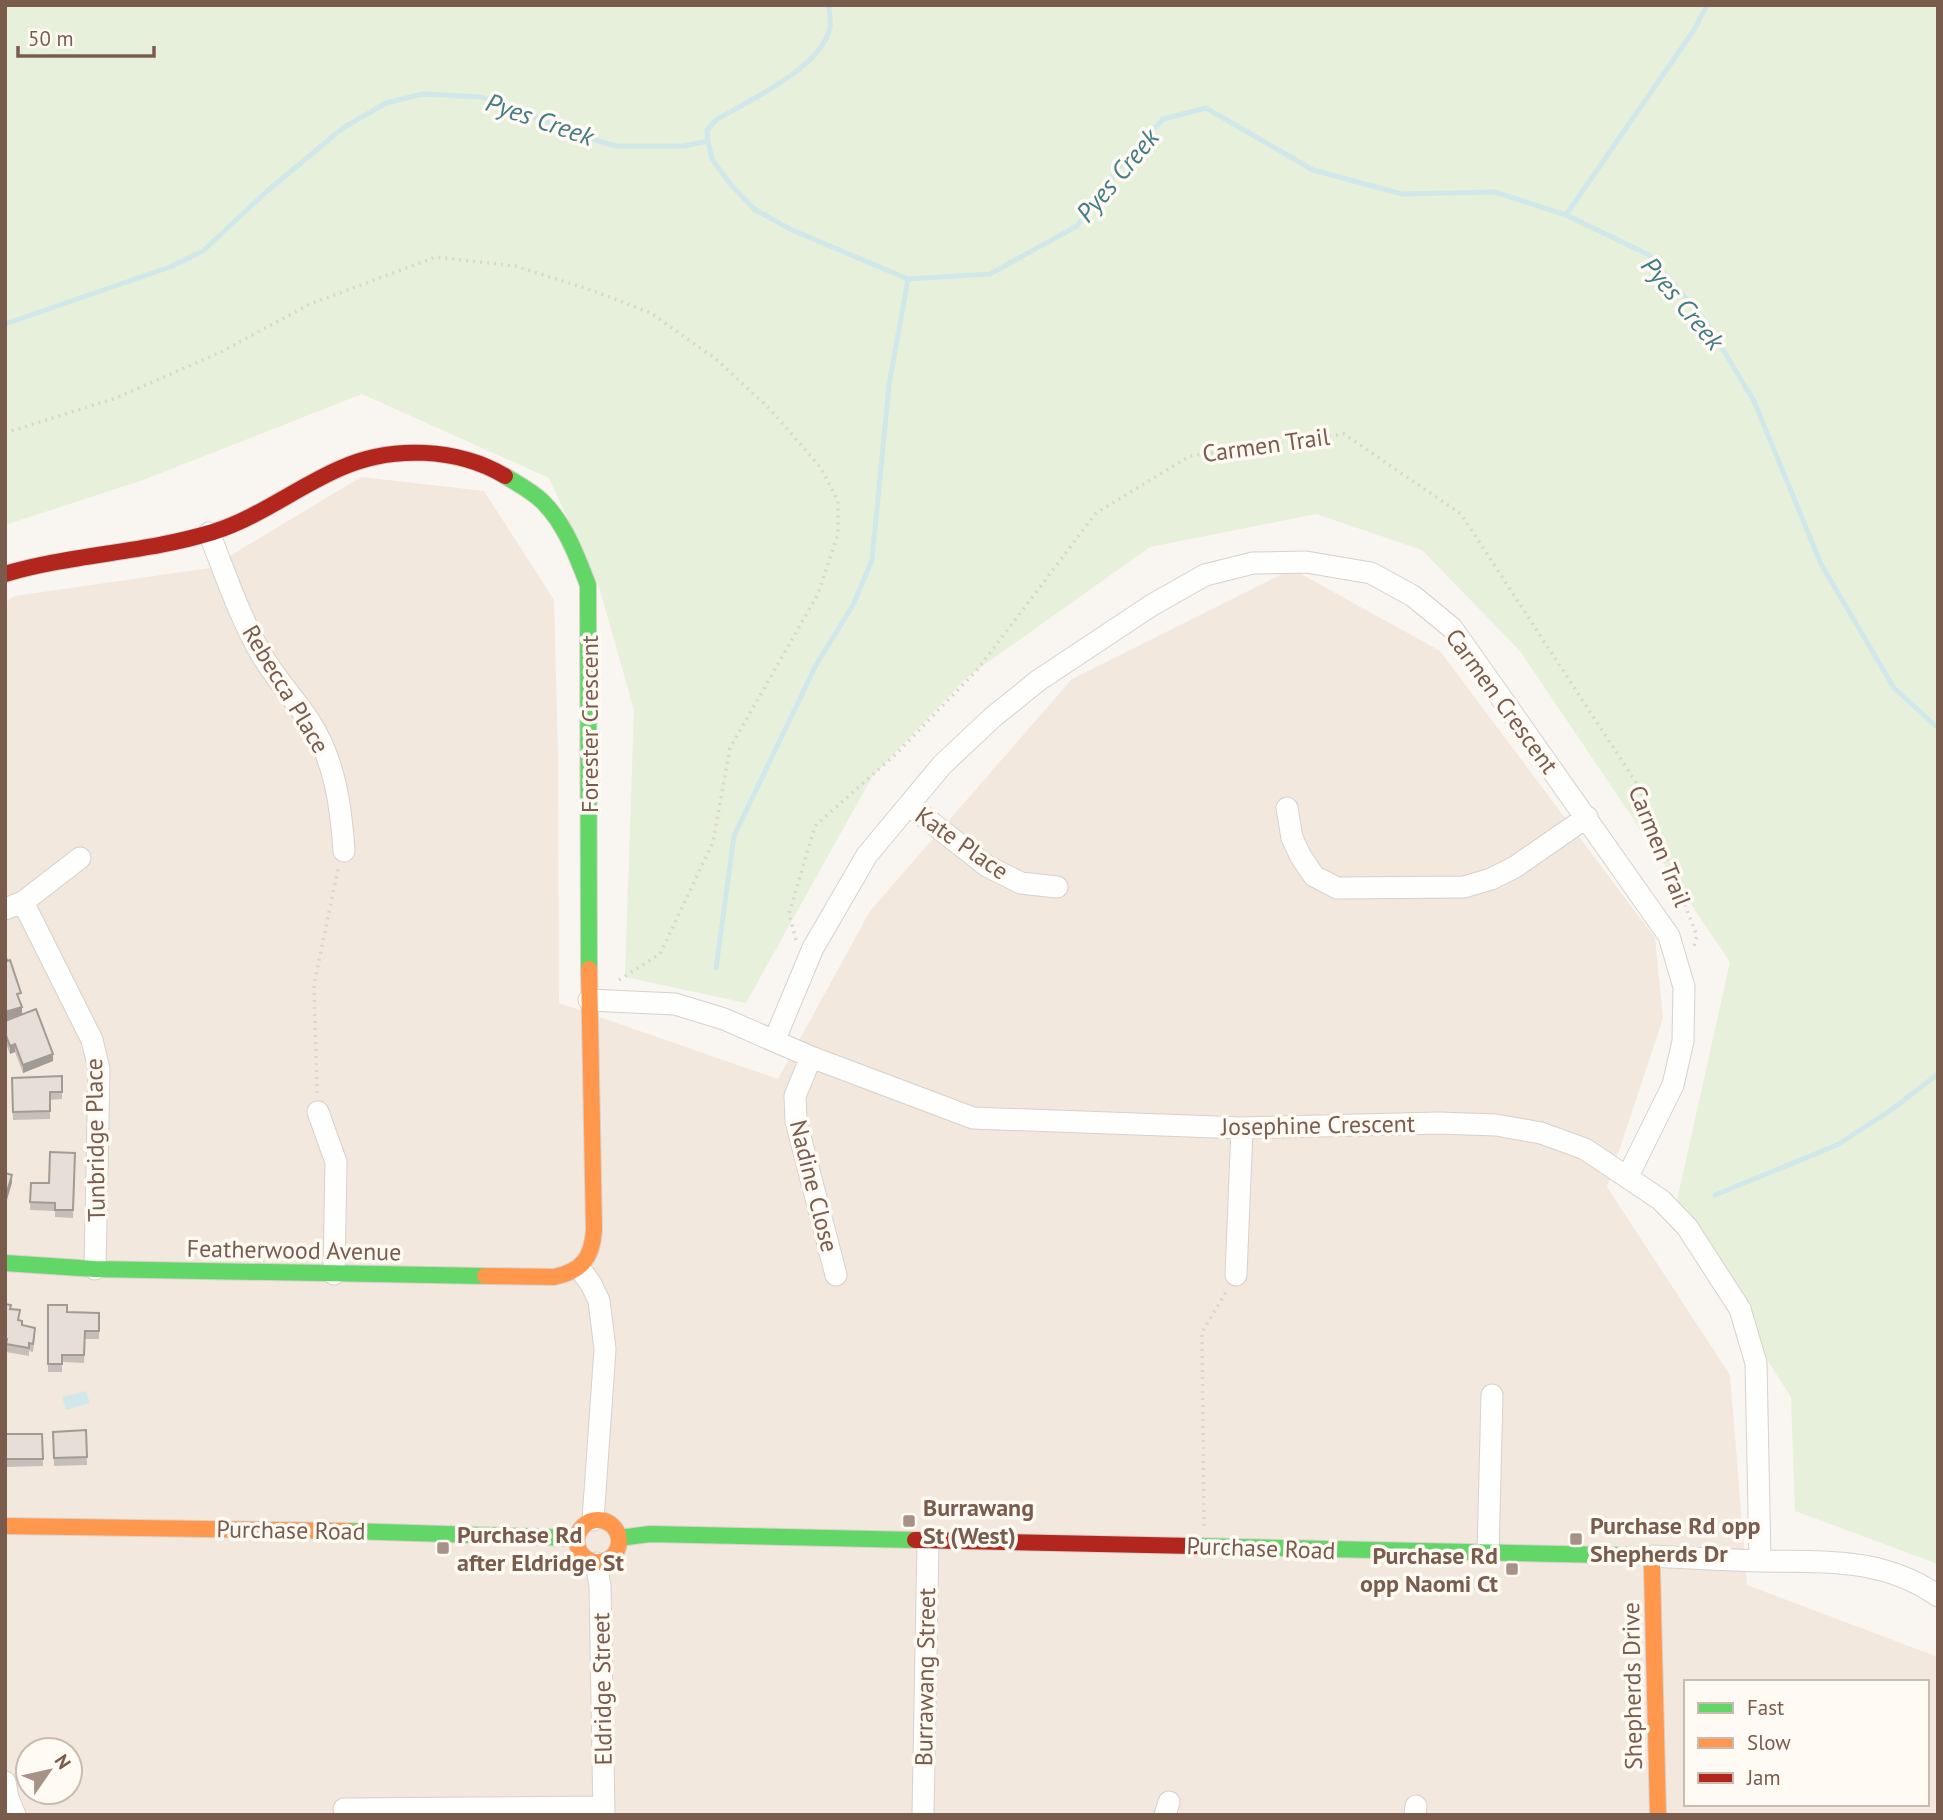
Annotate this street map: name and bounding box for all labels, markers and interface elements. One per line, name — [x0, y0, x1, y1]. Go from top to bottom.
scale bar — [18, 14, 154, 58]
text: 50 m — [28, 25, 74, 52]
water label: Pyes Creek — [482, 85, 599, 153]
water label: Pyes Creek — [1068, 121, 1166, 228]
water label: Pyes Creek — [1634, 250, 1732, 357]
street label: Carmen Trail — [1200, 421, 1332, 469]
street label: Rebecca Place — [236, 619, 336, 759]
street label: Carmen Crescent — [1439, 622, 1565, 780]
street label: Forester Crescent — [574, 635, 605, 813]
street label: Carmen Trail — [1622, 781, 1698, 911]
street label: Kate Place — [909, 800, 1015, 886]
street label: Tunbridge Place — [78, 1058, 112, 1222]
street label: Josephine Crescent — [1220, 1108, 1415, 1142]
street label: Nadine Close — [783, 1117, 845, 1255]
street label: Featherwood Avenue — [186, 1233, 402, 1267]
place label: Burrawang St (West) — [923, 1492, 1034, 1551]
place label: Purchase Rd opp Shepherds Dr — [1590, 1510, 1760, 1569]
street label: Purchase Road — [216, 1513, 366, 1547]
marker: Burrawang St (West) — [901, 1513, 917, 1529]
place label: Purchase Rd after Eldridge St — [457, 1519, 625, 1578]
street label: Purchase Road — [1186, 1530, 1336, 1566]
marker: Purchase Rd opp Shepherds Dr — [1568, 1531, 1584, 1547]
marker: Purchase Rd after Eldridge St — [435, 1540, 451, 1556]
place label: Purchase Rd opp Naomi Ct — [1360, 1540, 1499, 1599]
marker: Purchase Rd opp Naomi Ct — [1504, 1561, 1520, 1577]
street label: Burrawang Street — [908, 1588, 942, 1766]
street label: Shepherds Drive — [1615, 1602, 1649, 1770]
street label: Eldridge Street — [585, 1612, 619, 1766]
legend — [1684, 1680, 1929, 1806]
text: Fast — [1747, 1694, 1784, 1721]
text: Slow — [1747, 1729, 1791, 1756]
north arrow — [14, 1736, 84, 1806]
text: N — [50, 1750, 77, 1773]
text: Jam — [1746, 1764, 1781, 1791]

